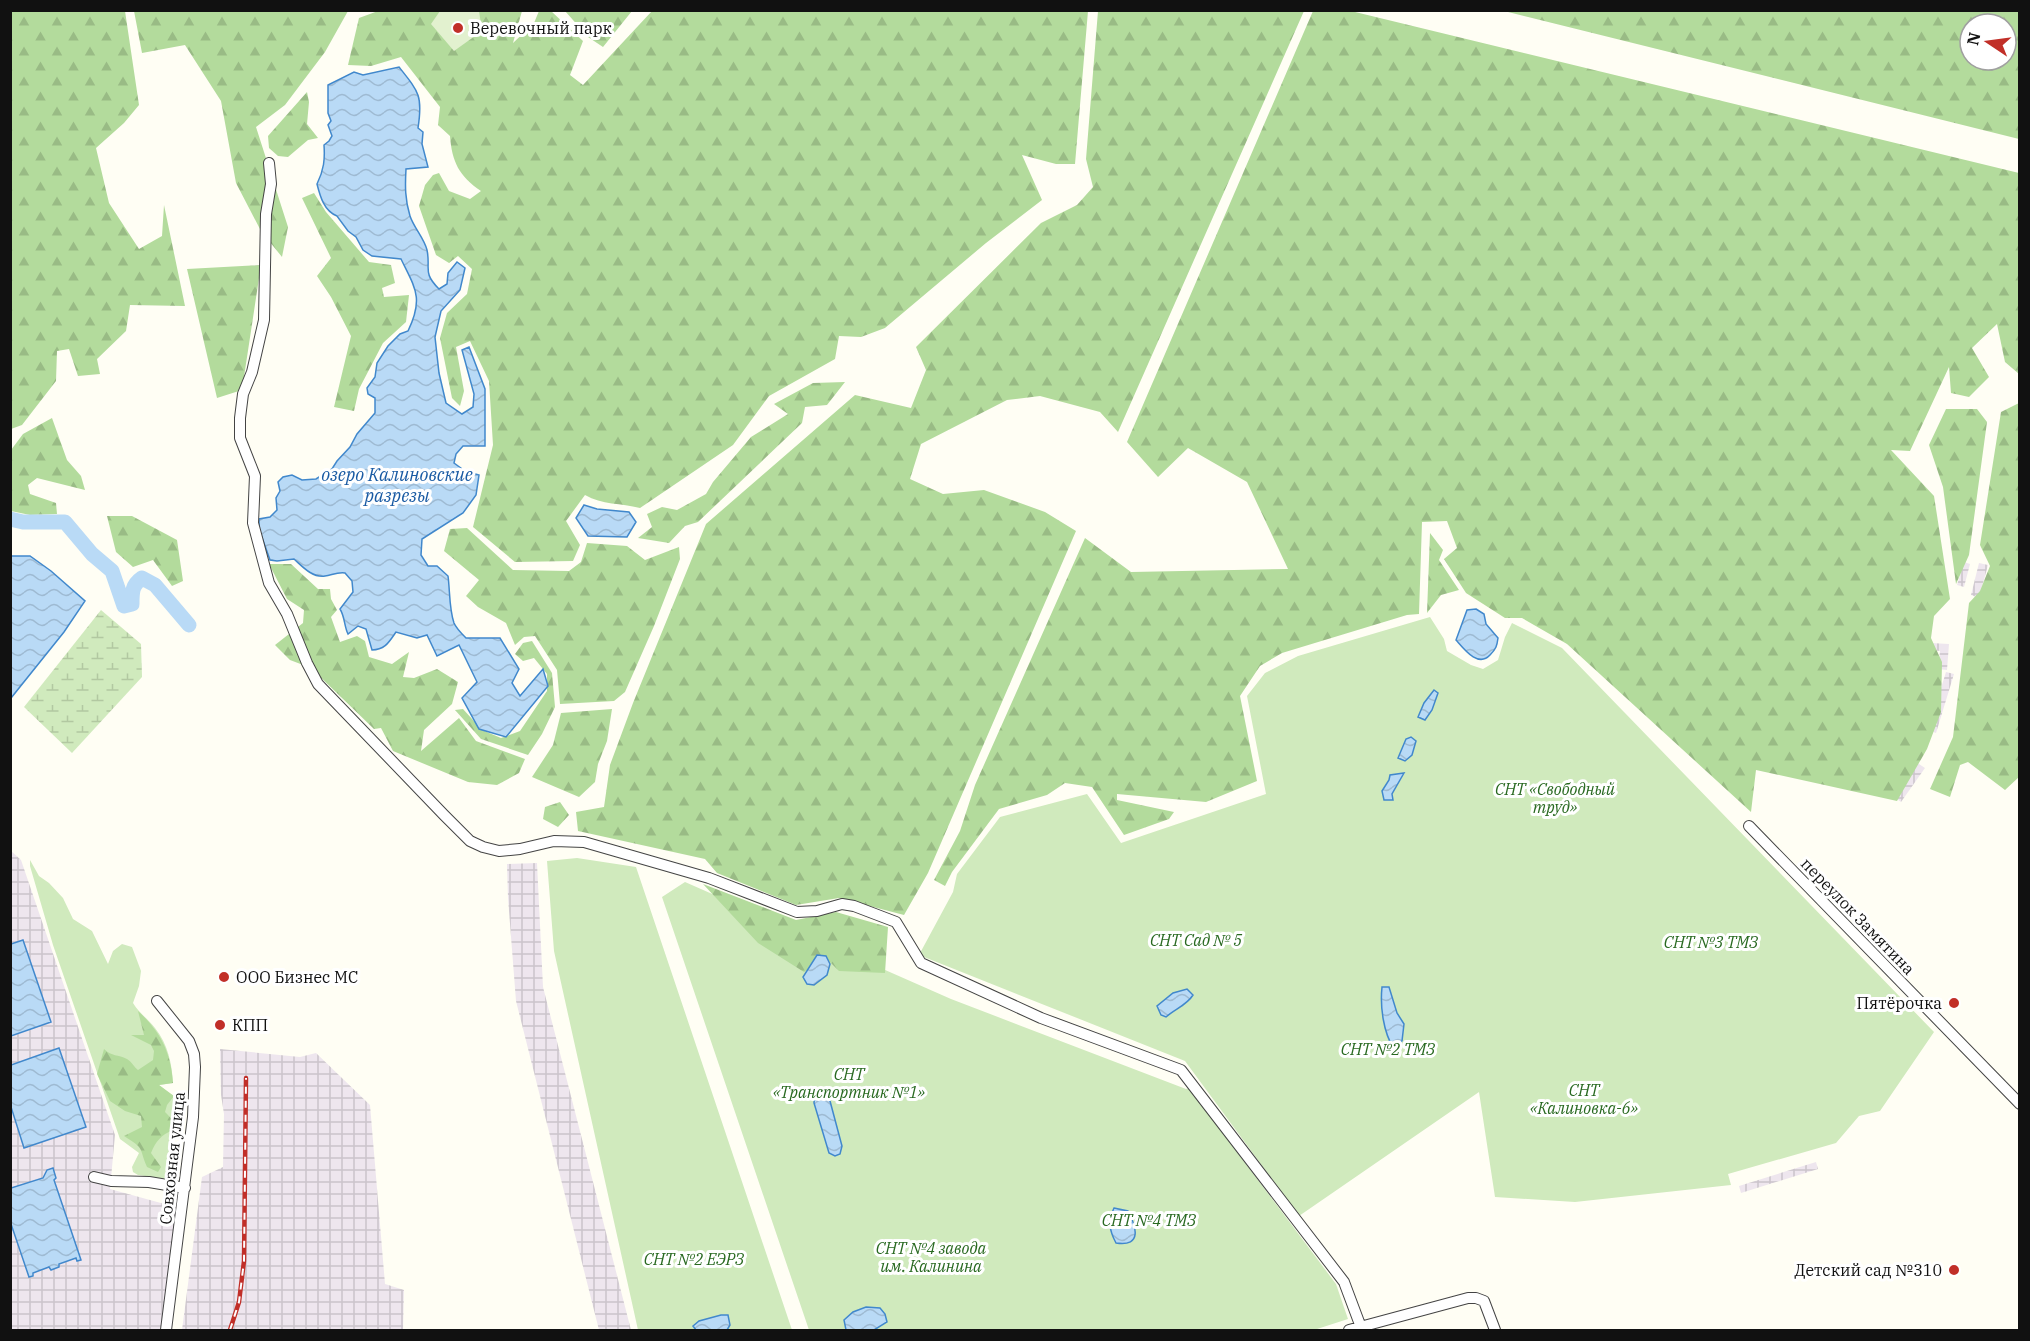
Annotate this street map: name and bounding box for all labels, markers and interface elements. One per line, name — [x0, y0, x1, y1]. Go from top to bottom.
north arrow — [1958, 12, 2018, 72]
place label: Веревочный парк — [470, 18, 613, 38]
marker: Веревочный парк — [451, 21, 465, 35]
text: N — [1962, 30, 1985, 47]
water label: озеро Калиновские разрезы — [321, 463, 473, 507]
park label: СНТ «Свободный труд» — [1495, 779, 1615, 817]
street label: переулок Замятина — [1797, 853, 1919, 979]
park label: СНТ Сад № 5 — [1150, 930, 1242, 950]
park label: СНТ №3 ТМЗ — [1664, 932, 1758, 952]
place label: ООО Бизнес МС — [236, 967, 358, 987]
marker: ООО Бизнес МС — [217, 970, 231, 984]
place label: Пятёрочка — [1856, 993, 1942, 1013]
marker: Пятёрочка — [1947, 996, 1961, 1010]
place label: КПП — [232, 1015, 268, 1035]
marker: КПП — [213, 1018, 227, 1032]
park label: СНТ №2 ТМЗ — [1341, 1039, 1435, 1059]
park label: СНТ «Транспортник №1» — [773, 1064, 925, 1102]
park label: СНТ «Калиновка-6» — [1530, 1080, 1638, 1118]
street label: Совхозная улица — [155, 1090, 189, 1225]
park label: СНТ №4 ТМЗ — [1102, 1210, 1196, 1230]
park label: СНТ №4 завода им. Калинина — [876, 1238, 986, 1276]
park label: СНТ №2 ЕЭРЗ — [644, 1249, 744, 1269]
place label: Детский сад №310 — [1795, 1260, 1942, 1280]
marker: Детский сад №310 — [1947, 1263, 1961, 1277]

